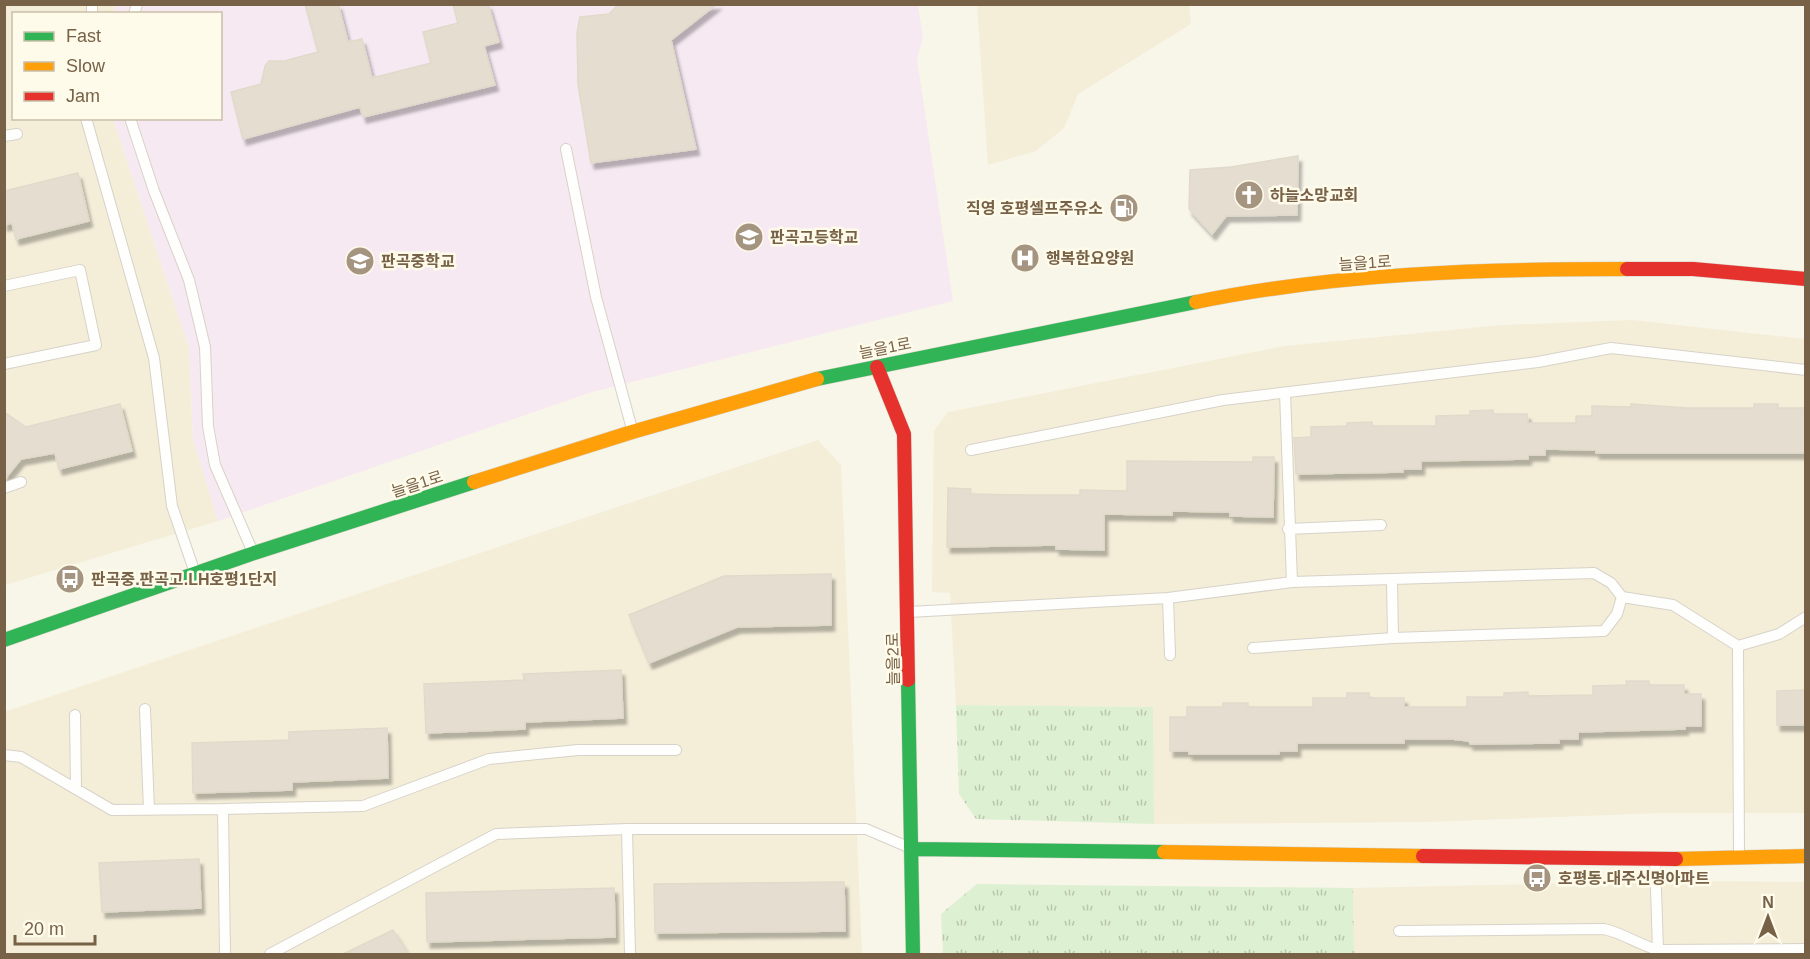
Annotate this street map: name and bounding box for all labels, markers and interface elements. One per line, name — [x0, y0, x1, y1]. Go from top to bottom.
legend — [12, 12, 222, 120]
text: Fast — [66, 26, 101, 46]
text: Slow — [66, 56, 106, 76]
text: Jam — [66, 86, 100, 106]
church icon: 하늘소망교회 — [1233, 179, 1265, 211]
place label: 하늘소망교회 — [1270, 187, 1358, 204]
fuel station icon: 직영 호평셀프주유소 — [1108, 192, 1140, 224]
place label: 직영 호평셀프주유소 — [966, 200, 1103, 217]
school or university icon: 판곡고등학교 — [733, 221, 765, 253]
place label: 판곡고등학교 — [770, 228, 859, 246]
hospital icon: 행복한요양원 — [1009, 242, 1041, 274]
school or university icon: 판곡중학교 — [344, 245, 376, 277]
place label: 행복한요양원 — [1046, 249, 1134, 267]
place label: 판곡중학교 — [381, 252, 455, 270]
street label: 늘을1로 — [1338, 253, 1392, 273]
street label: 늘을1로 — [857, 335, 913, 361]
street label: 늘을1로 — [389, 468, 445, 500]
bus stop icon: 판곡중.판곡고.LH호평1단지 — [54, 563, 86, 595]
place label: 판곡중.판곡고.LH호평1단지 — [91, 571, 277, 588]
street label: 늘을2로 — [884, 632, 902, 686]
bus stop icon: 호평동.대주신명아파트 — [1521, 862, 1553, 894]
place label: 호평동.대주신명아파트 — [1558, 870, 1710, 887]
north arrow — [1738, 887, 1798, 947]
text: N — [1762, 894, 1774, 911]
scale bar — [15, 908, 94, 946]
text: 20 m — [24, 919, 64, 939]

